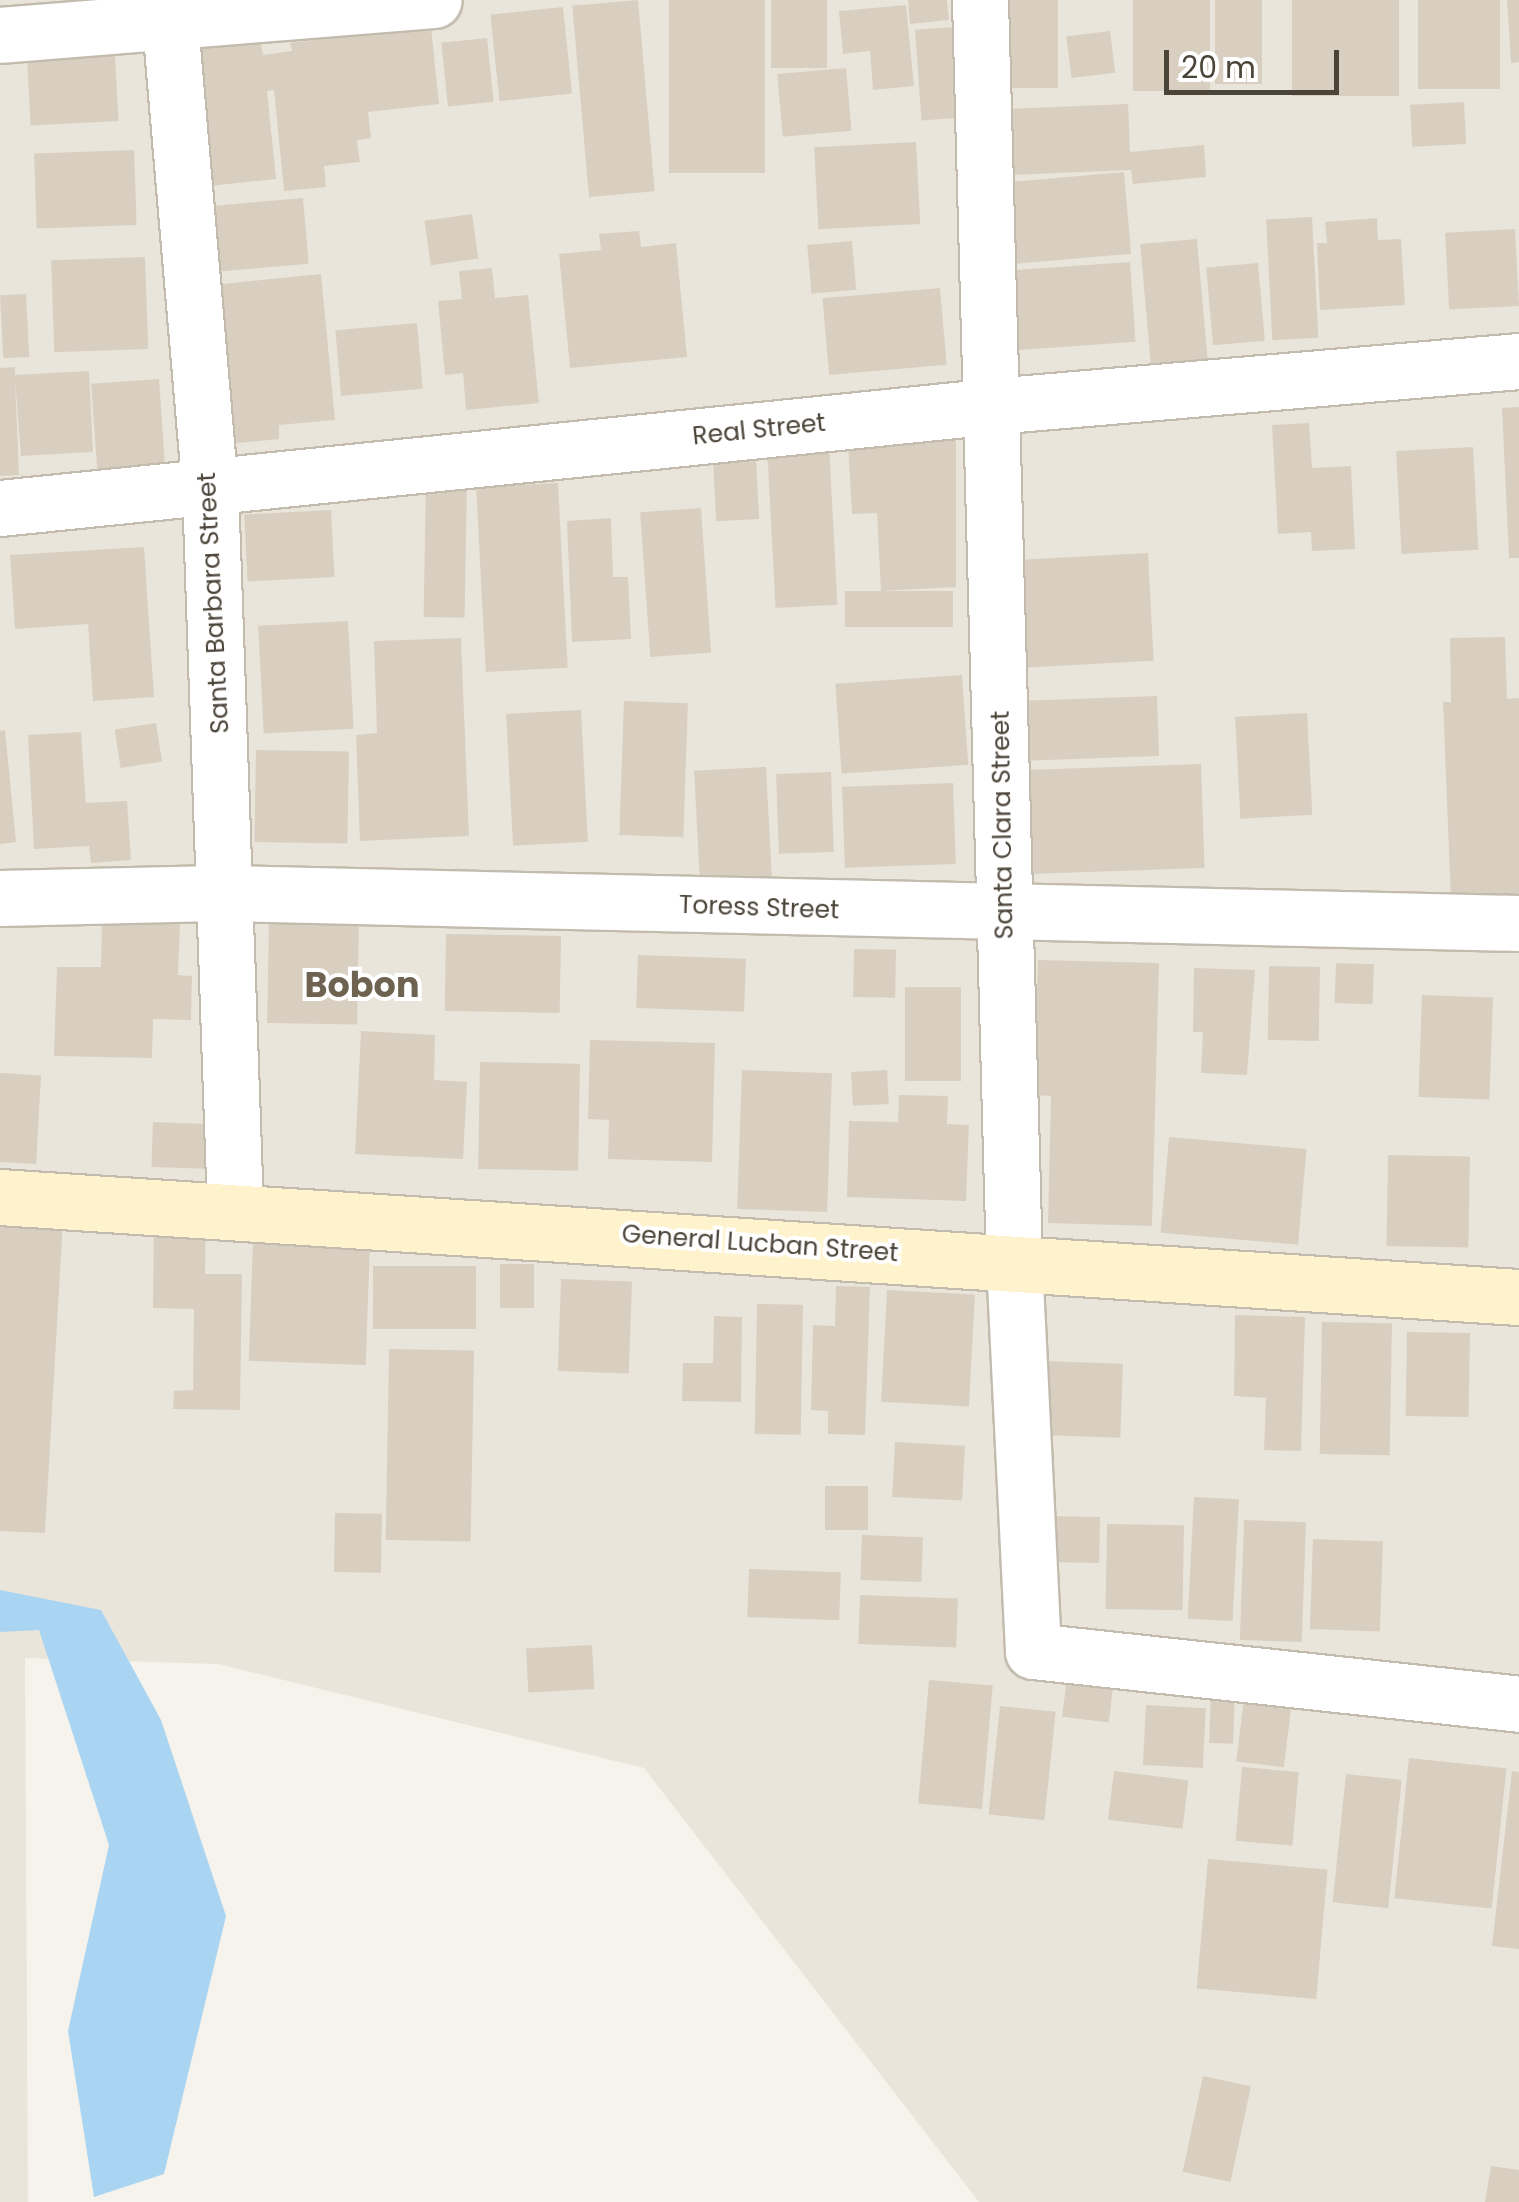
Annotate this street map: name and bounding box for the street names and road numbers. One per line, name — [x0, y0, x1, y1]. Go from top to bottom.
street label: Real Street — [691, 408, 827, 452]
street label: Santa Barbara Street — [192, 472, 236, 734]
street label: Santa Clara Street — [986, 710, 1020, 940]
street label: Toress Street — [678, 890, 840, 926]
street label: General Lucban Street — [621, 1219, 899, 1269]

